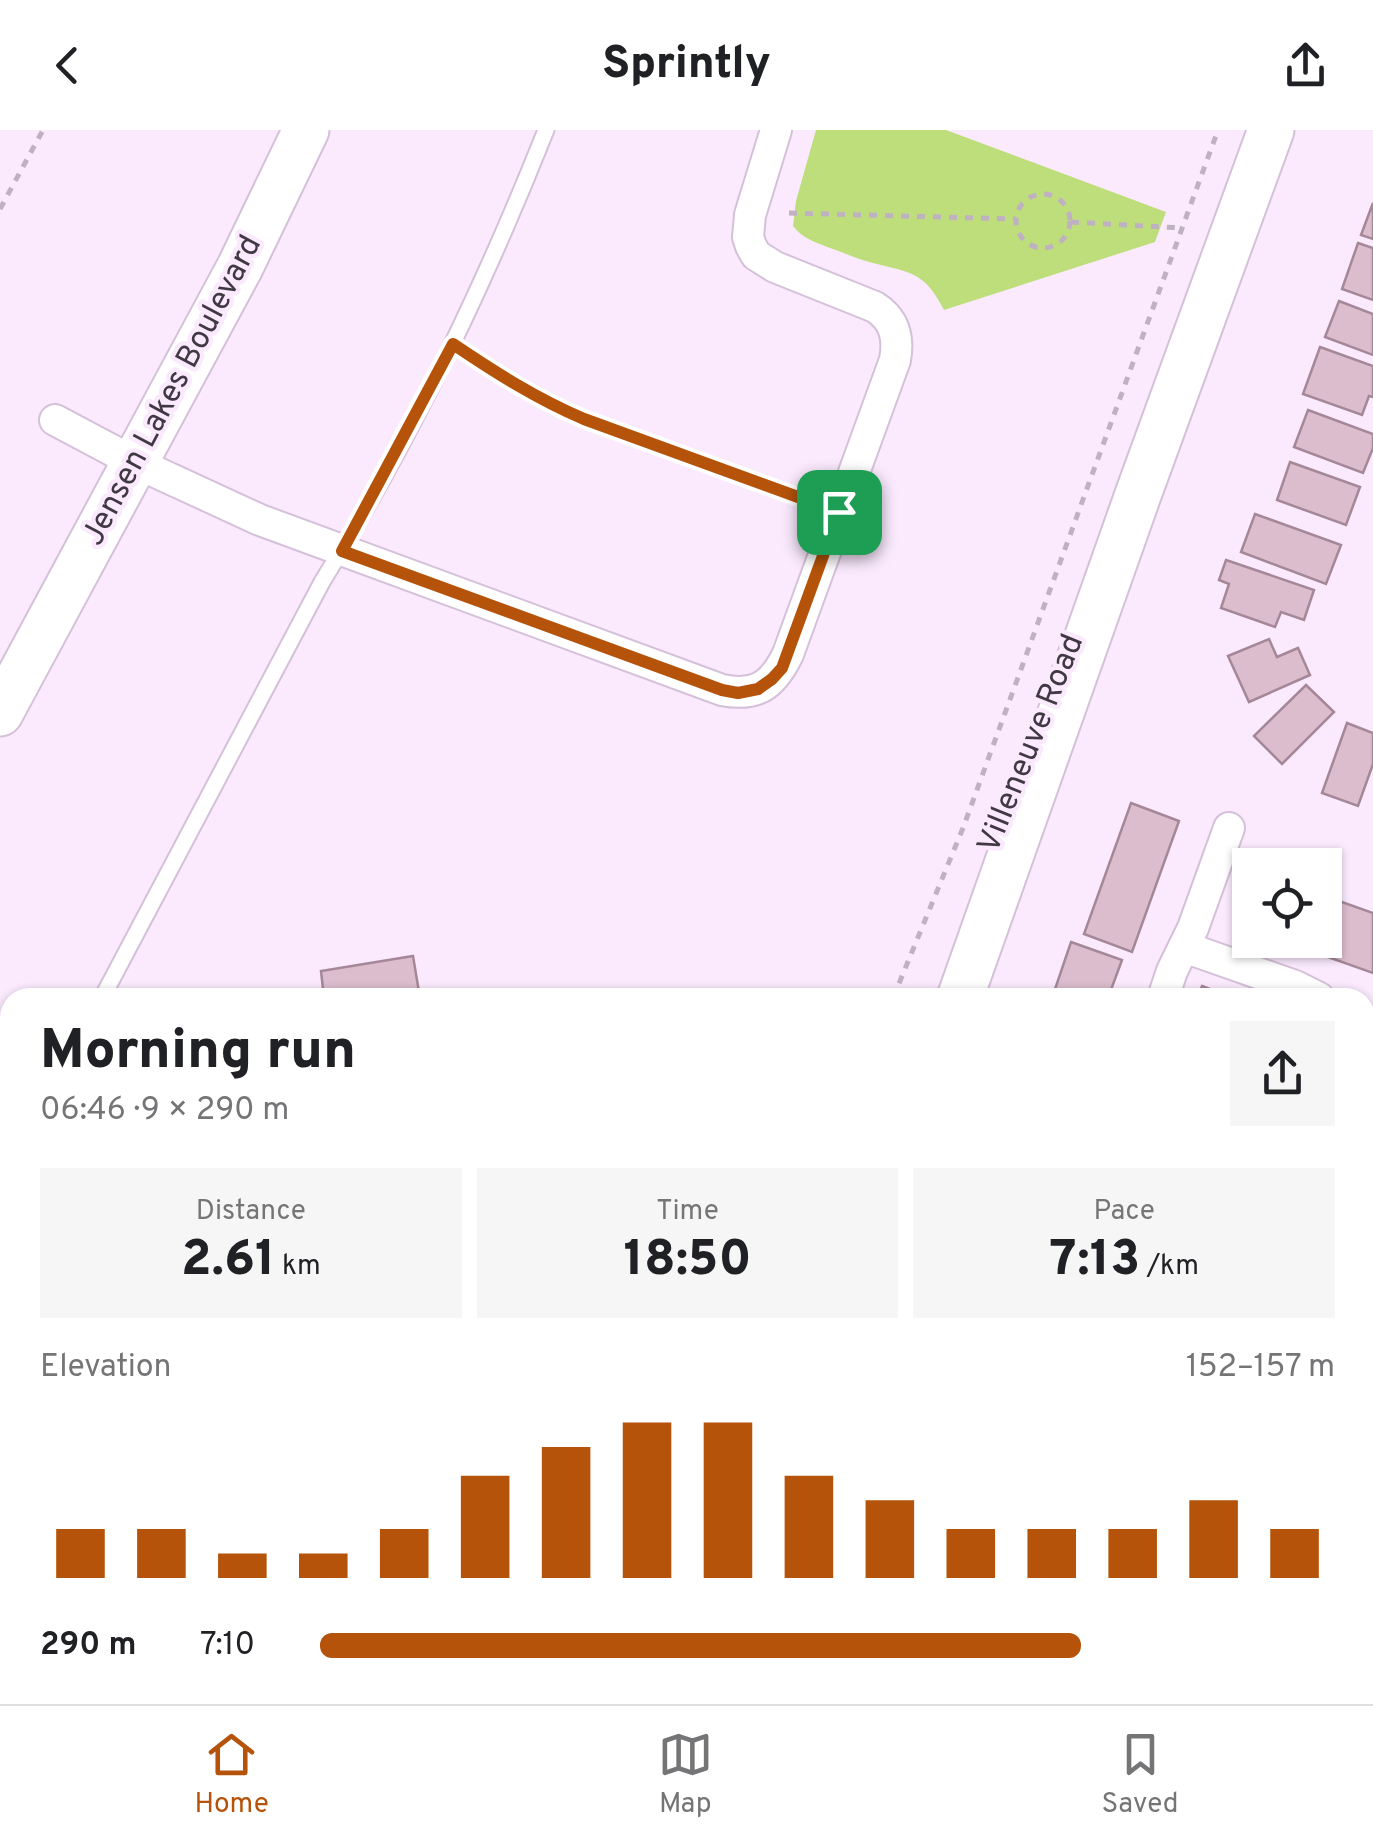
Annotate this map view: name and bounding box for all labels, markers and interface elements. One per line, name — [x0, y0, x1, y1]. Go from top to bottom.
text: Sprintly — [602, 37, 771, 94]
icon: back — [40, 38, 95, 93]
icon: share — [1278, 38, 1333, 93]
street label: Jensen Lakes Boulevard — [74, 229, 272, 553]
pin — [797, 470, 882, 555]
icon: arrive — [812, 485, 867, 540]
street label: Villeneuve Road — [970, 629, 1094, 859]
map controls — [1232, 848, 1342, 958]
button: locate — [1232, 848, 1342, 958]
text: Morning run — [40, 1018, 356, 1088]
button: share — [1230, 1021, 1335, 1126]
text: 06:46 · 9 × 290 m — [40, 1091, 289, 1131]
text: Distance — [196, 1194, 306, 1230]
text: Time — [656, 1194, 719, 1230]
text: Pace — [1093, 1194, 1155, 1230]
text: 2.61 — [181, 1230, 275, 1293]
text: 18:50 — [623, 1230, 752, 1293]
text: 7:13 — [1049, 1230, 1140, 1293]
text: km — [275, 1249, 321, 1285]
text: /km — [1140, 1249, 1199, 1285]
text: Elevation — [40, 1348, 172, 1388]
text: 152–157 m — [1186, 1348, 1335, 1388]
text: 290 m — [40, 1626, 136, 1666]
text: 7:10 — [200, 1626, 255, 1666]
tab: Home — [194, 1727, 269, 1823]
tab: Map — [658, 1727, 713, 1823]
tab: Saved — [1102, 1727, 1179, 1823]

